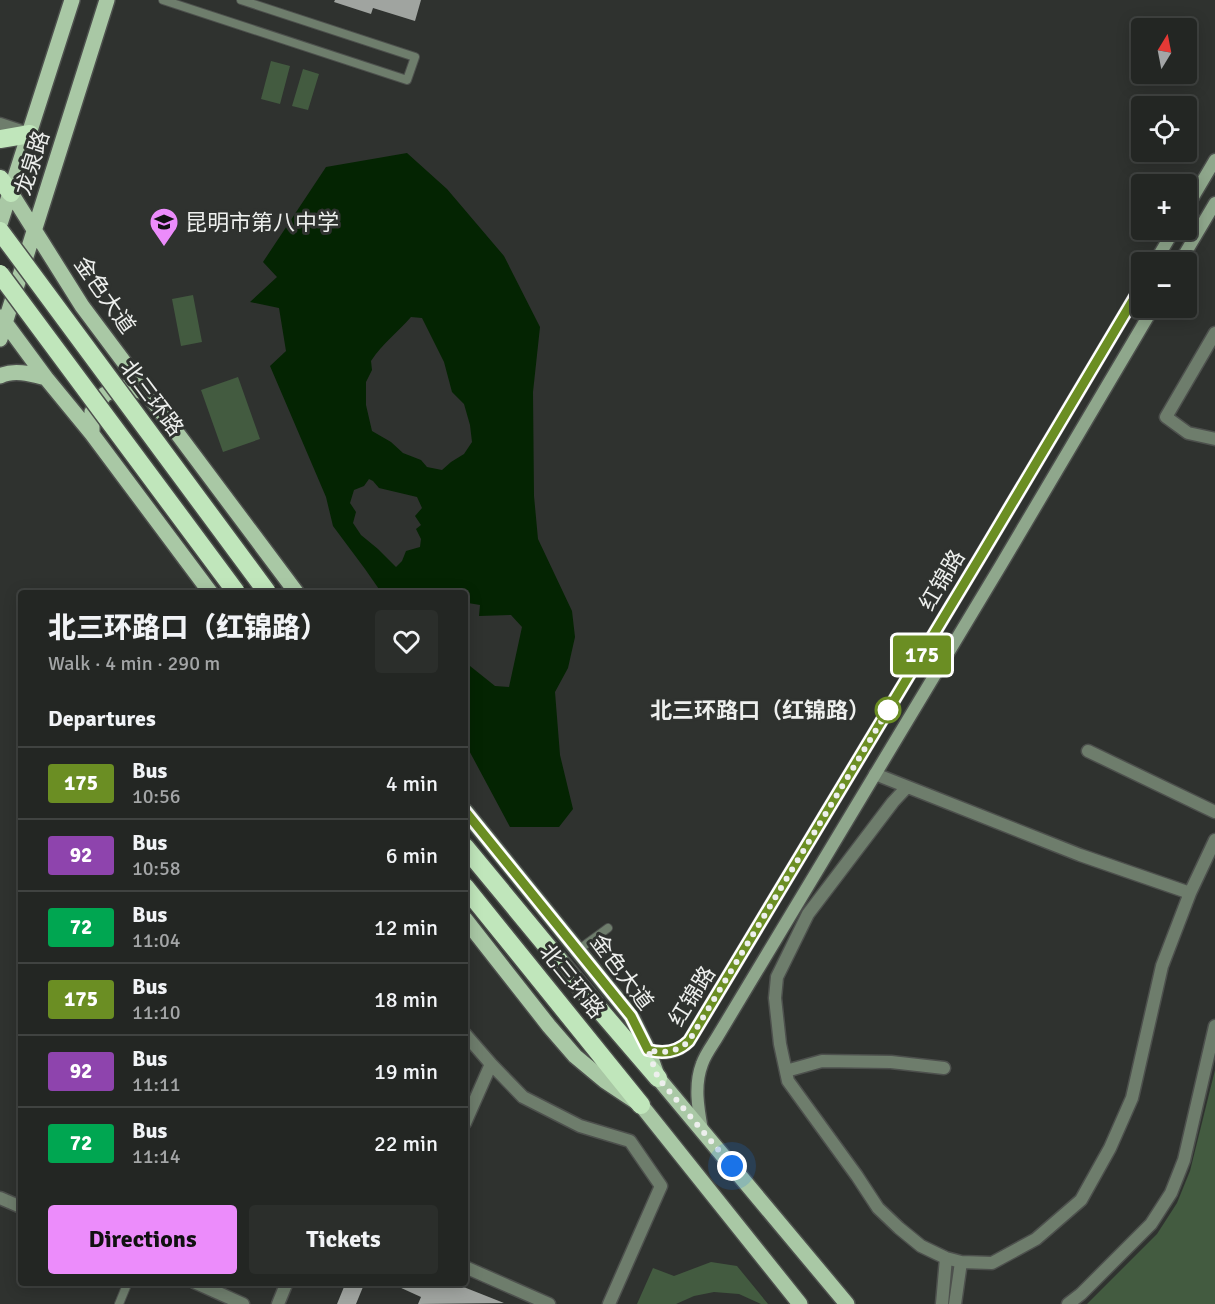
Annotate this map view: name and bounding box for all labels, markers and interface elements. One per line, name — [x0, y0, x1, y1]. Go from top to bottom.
north arrow — [1131, 18, 1197, 84]
map controls — [1131, 18, 1197, 318]
button: locate — [1131, 96, 1197, 162]
street label: 龙泉路 — [9, 127, 55, 199]
button: + — [1131, 174, 1197, 240]
school or university icon: 昆明市第八中学 — [148, 206, 180, 248]
place label: 昆明市第八中学 — [185, 209, 339, 236]
street label: 金色大道 — [69, 251, 141, 339]
button: − — [1131, 252, 1197, 318]
street label: 北三环路 — [115, 355, 189, 441]
street label: 红锦路 — [913, 545, 971, 615]
button: heart — [375, 610, 438, 673]
text: 北三环路口（红锦路） — [48, 611, 328, 645]
line badge: 175 — [888, 636, 956, 674]
text: 175 — [905, 642, 939, 668]
text: Walk · 4 min · 290 m — [48, 651, 220, 676]
place label: 北三环路口（红锦路） — [650, 697, 870, 724]
marker: 北三环路口（红锦路） — [875, 697, 901, 723]
text: Departures — [48, 705, 156, 732]
text: Bus — [132, 757, 167, 784]
text: 175 — [64, 770, 98, 796]
text: 4 min — [386, 770, 438, 797]
text: 10:56 — [132, 784, 181, 809]
text: Bus — [132, 829, 167, 856]
text: 92 — [70, 842, 92, 868]
text: 6 min — [386, 842, 438, 869]
text: 10:58 — [132, 856, 181, 881]
text: Bus — [132, 901, 167, 928]
text: 72 — [70, 914, 92, 940]
text: 12 min — [374, 914, 438, 941]
text: 11:04 — [132, 928, 181, 953]
street label: 金色大道 — [585, 929, 659, 1015]
street label: 北三环路 — [534, 938, 610, 1024]
street label: 红锦路 — [663, 961, 721, 1031]
text: Bus — [132, 973, 167, 1000]
text: 175 — [64, 986, 98, 1012]
text: 18 min — [374, 986, 438, 1013]
text: 11:10 — [132, 1000, 181, 1025]
text: Bus — [132, 1045, 167, 1072]
text: 92 — [70, 1058, 92, 1084]
text: 19 min — [374, 1058, 438, 1085]
text: 11:11 — [132, 1072, 181, 1097]
text: Bus — [132, 1117, 167, 1144]
text: 72 — [70, 1130, 92, 1156]
text: 22 min — [374, 1130, 438, 1157]
text: 11:14 — [132, 1144, 181, 1169]
your location — [717, 1151, 747, 1181]
button: Directions — [48, 1205, 237, 1274]
button: Tickets — [249, 1205, 438, 1274]

